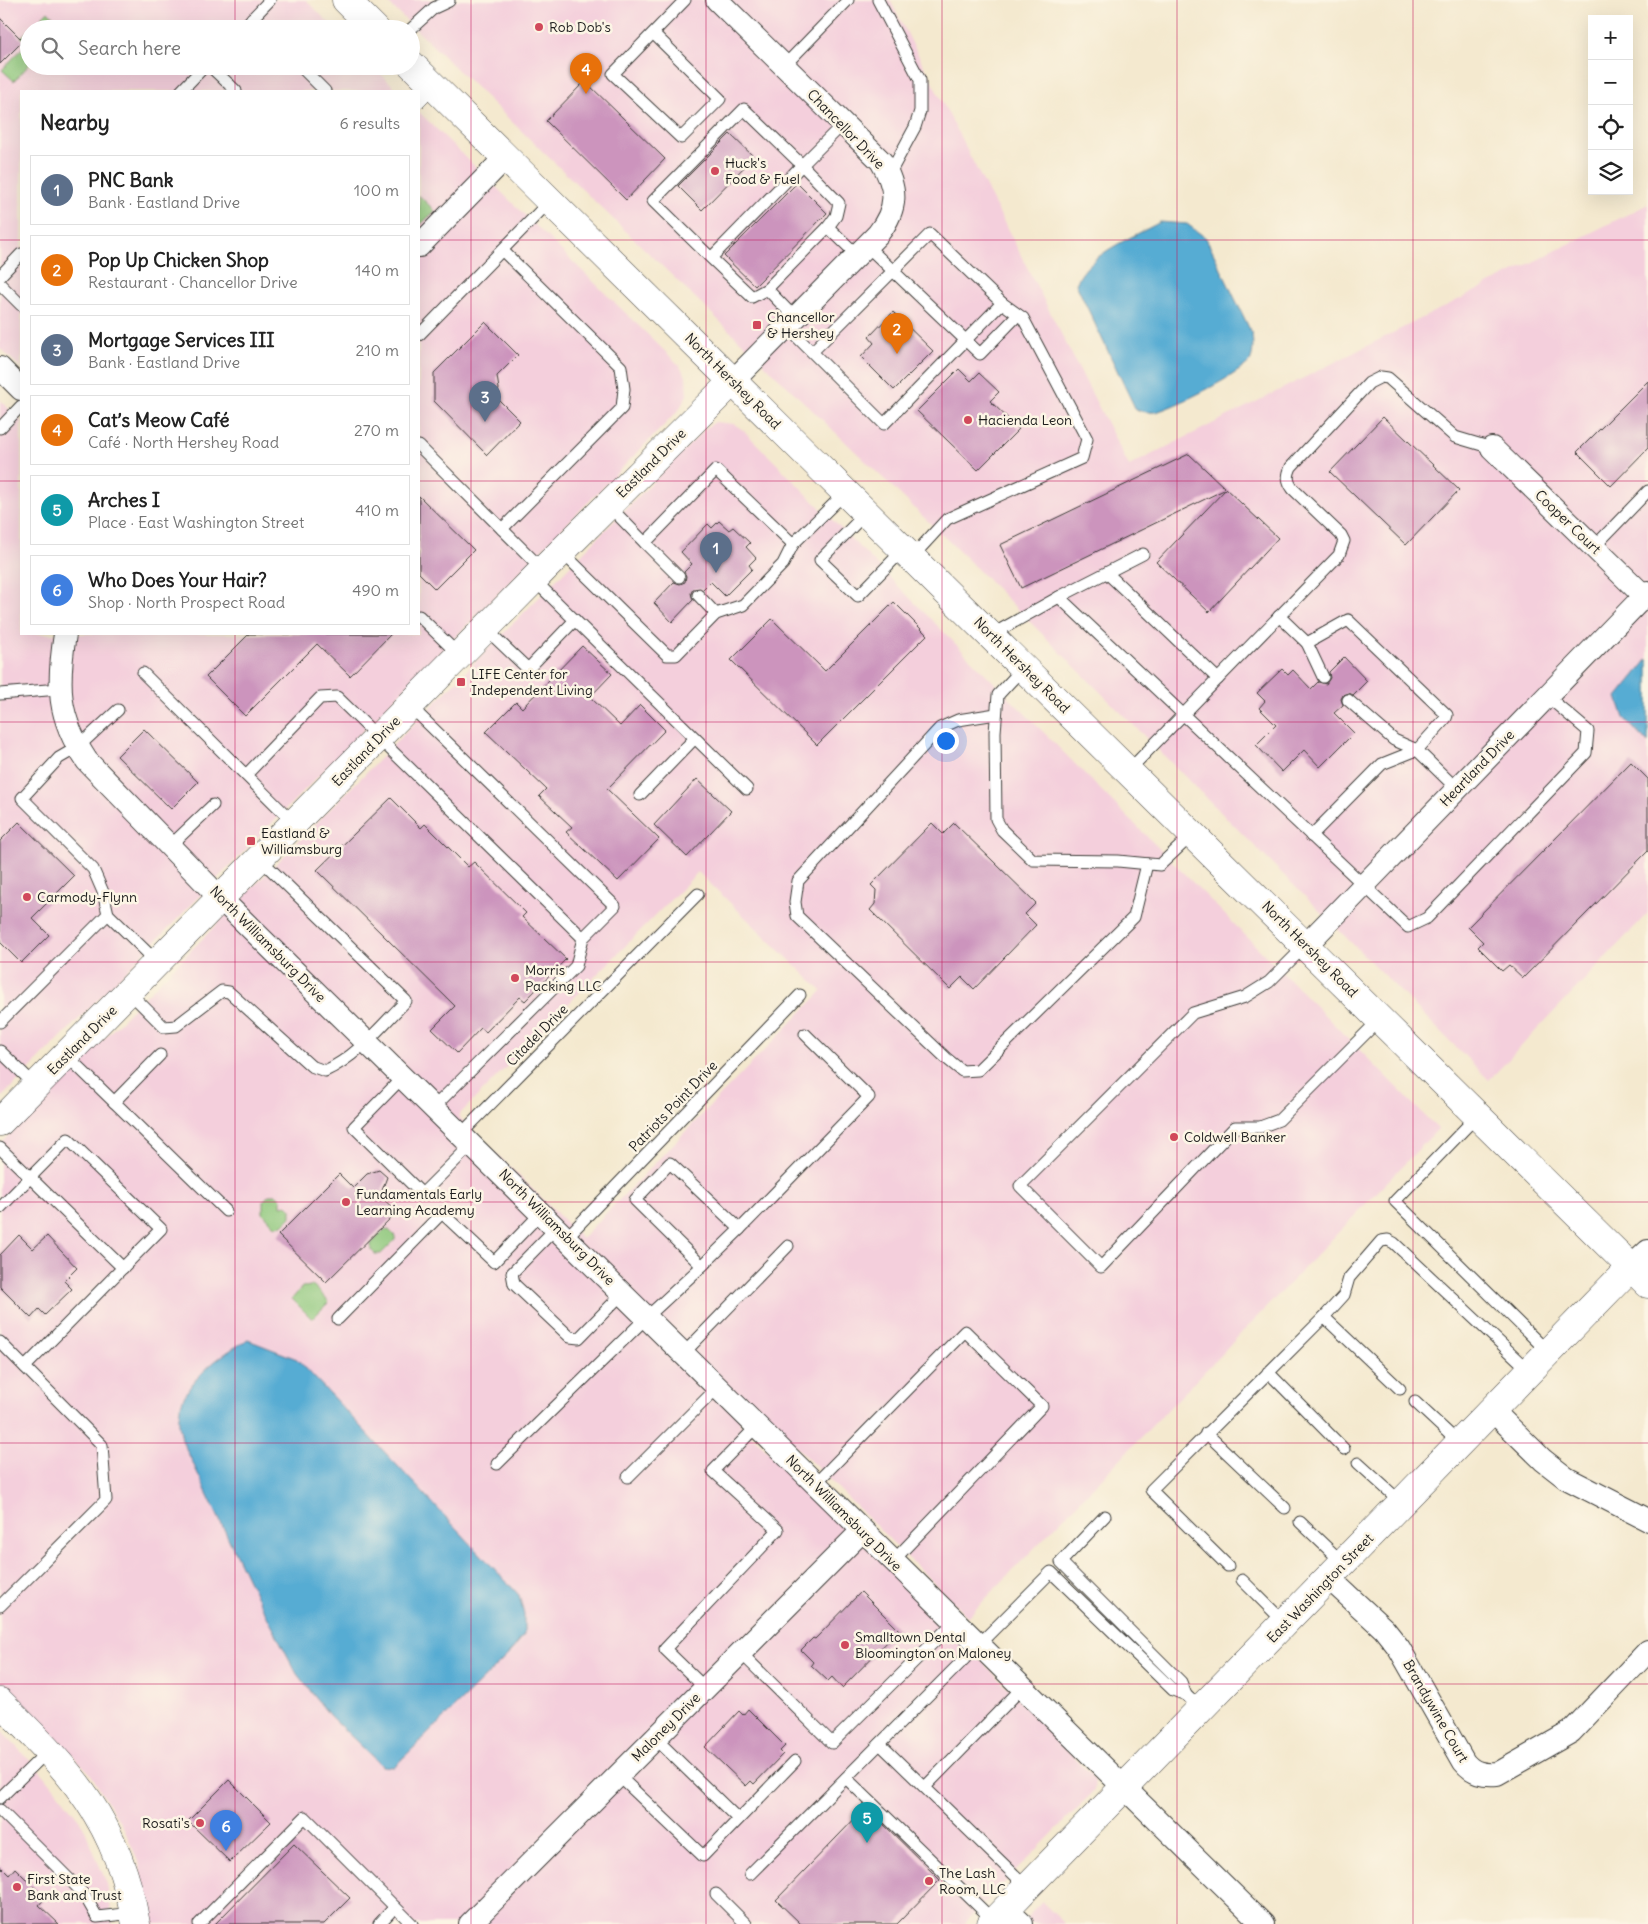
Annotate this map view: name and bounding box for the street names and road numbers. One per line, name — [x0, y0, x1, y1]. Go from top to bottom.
street label: Chancellor Drive — [803, 85, 889, 173]
street label: North Hershey Road — [681, 329, 785, 433]
street label: Eastland Drive — [612, 424, 690, 502]
street label: Cooper Court — [1531, 486, 1605, 558]
street label: North Hershey Road — [970, 613, 1074, 717]
street label: Eastland Drive — [328, 712, 404, 790]
street label: Heartland Drive — [1436, 726, 1518, 810]
street label: North Williamsburg Drive — [206, 882, 330, 1006]
street label: North Hershey Road — [1258, 897, 1362, 1001]
street label: Citadel Drive — [502, 1000, 572, 1070]
street label: Eastland Drive — [43, 1001, 121, 1079]
street label: Patriots Point Drive — [625, 1057, 721, 1155]
street label: North Williamsburg Drive — [495, 1165, 619, 1289]
street label: North Williamsburg Drive — [782, 1451, 906, 1575]
street label: East Washington Street — [1263, 1529, 1377, 1647]
street label: Brandywine Court — [1399, 1656, 1473, 1766]
street label: Maloney Drive — [628, 1689, 704, 1765]

